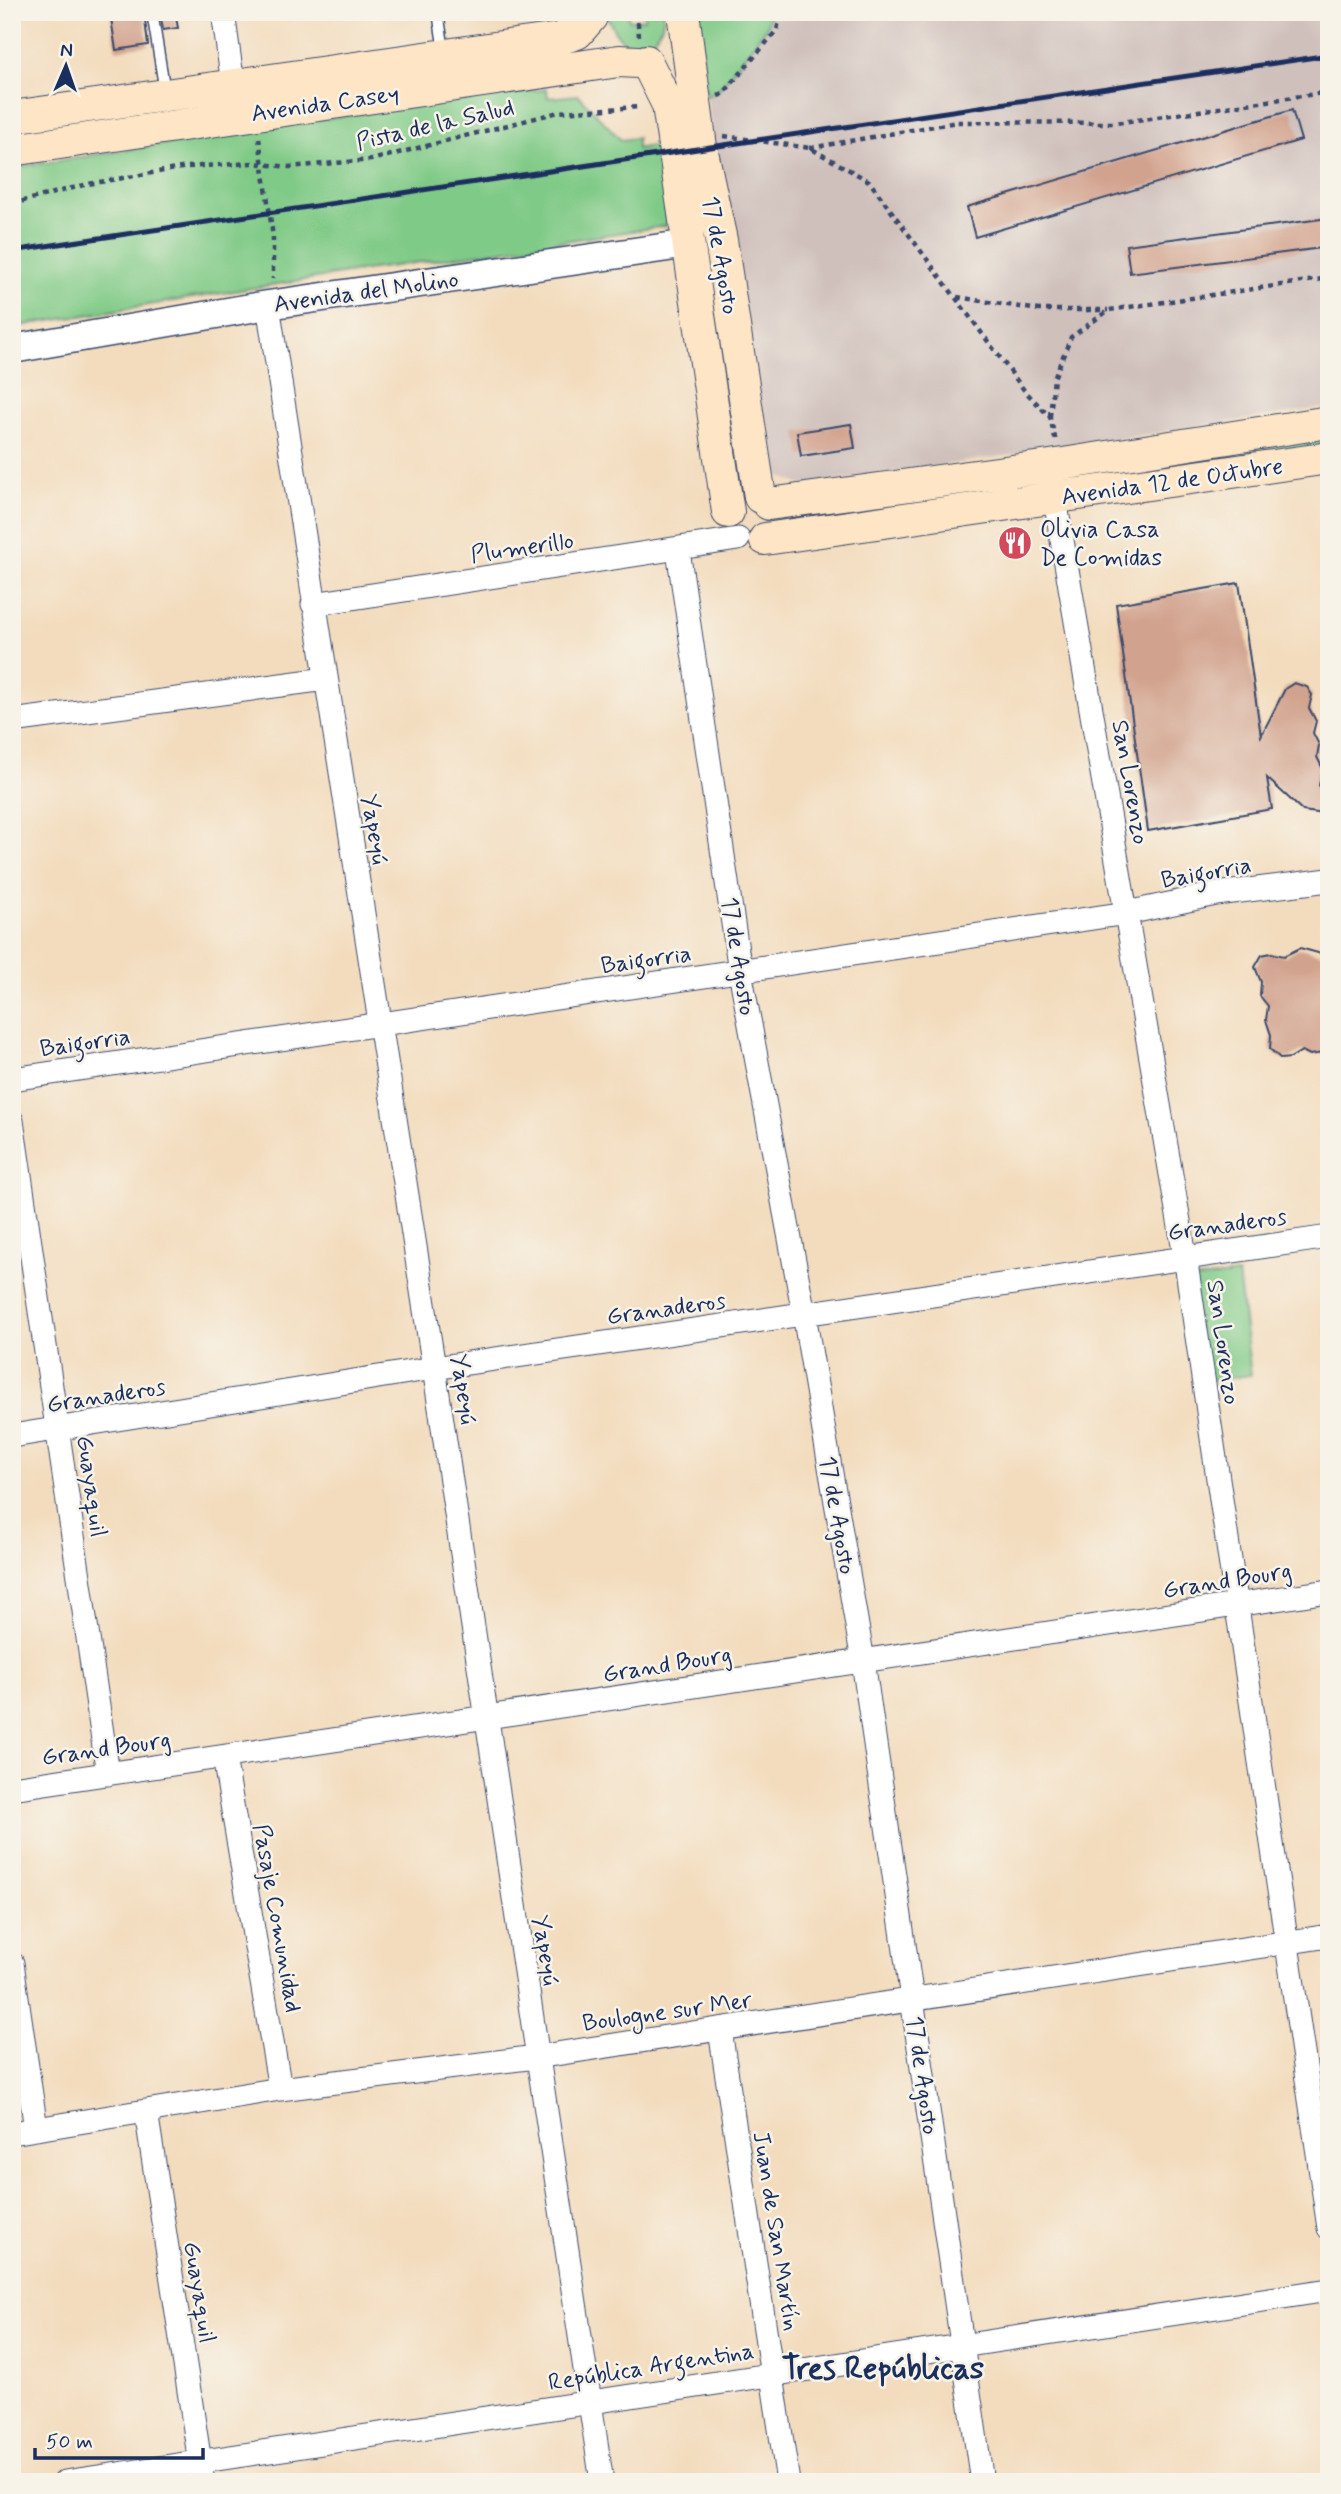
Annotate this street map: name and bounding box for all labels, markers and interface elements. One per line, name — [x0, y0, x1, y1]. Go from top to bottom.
north arrow — [32, 32, 102, 102]
text: N — [60, 38, 73, 63]
street label: Avenida Casey — [249, 79, 401, 130]
street label: Pista de la Salud — [353, 92, 517, 159]
street label: 17 de Agosto — [694, 194, 745, 317]
street label: Avenida del Molino — [272, 264, 461, 321]
street label: Avenida 12 de Octubre — [1059, 452, 1285, 513]
place label: Olivia Casa De Comidas — [1040, 515, 1162, 574]
restaurant icon: Olivia Casa De Comidas — [996, 524, 1034, 562]
street label: Plumerillo — [469, 526, 576, 571]
street label: San Lorenzo — [1103, 718, 1156, 847]
street label: Yapeyú — [353, 792, 394, 867]
street label: Baigorria — [1159, 850, 1254, 900]
street label: 17 de Agosto — [713, 895, 762, 1018]
street label: Baigorria — [599, 939, 694, 985]
street label: Baigorria — [38, 1022, 133, 1068]
street label: Granaderos — [1166, 1202, 1289, 1249]
street label: San Lorenzo — [1198, 1278, 1247, 1407]
street label: Granaderos — [605, 1286, 728, 1333]
street label: Yapeyú — [442, 1352, 483, 1427]
street label: Granaderos — [45, 1372, 168, 1421]
street label: Guayaquil — [68, 1433, 113, 1539]
street label: 17 de Agosto — [811, 1454, 862, 1577]
street label: Grand Bourg — [1161, 1556, 1294, 1607]
street label: Grand Bourg — [601, 1640, 734, 1691]
street label: Grand Bourg — [40, 1725, 173, 1774]
street label: Pasaje Comunidad — [245, 1822, 308, 2015]
street label: Yapeyú — [524, 1913, 565, 1988]
street label: Boulogne sur Mer — [580, 1985, 754, 2042]
street label: 17 de Agosto — [898, 2014, 945, 2137]
street label: Juan de San Martín — [744, 2129, 807, 2333]
street label: Guayaquil — [175, 2239, 222, 2345]
street label: República Argentina — [546, 2336, 757, 2402]
district label: Tres Repúblicas — [782, 2348, 984, 2390]
scale bar — [35, 2417, 203, 2461]
text: 50 m — [46, 2428, 93, 2456]

